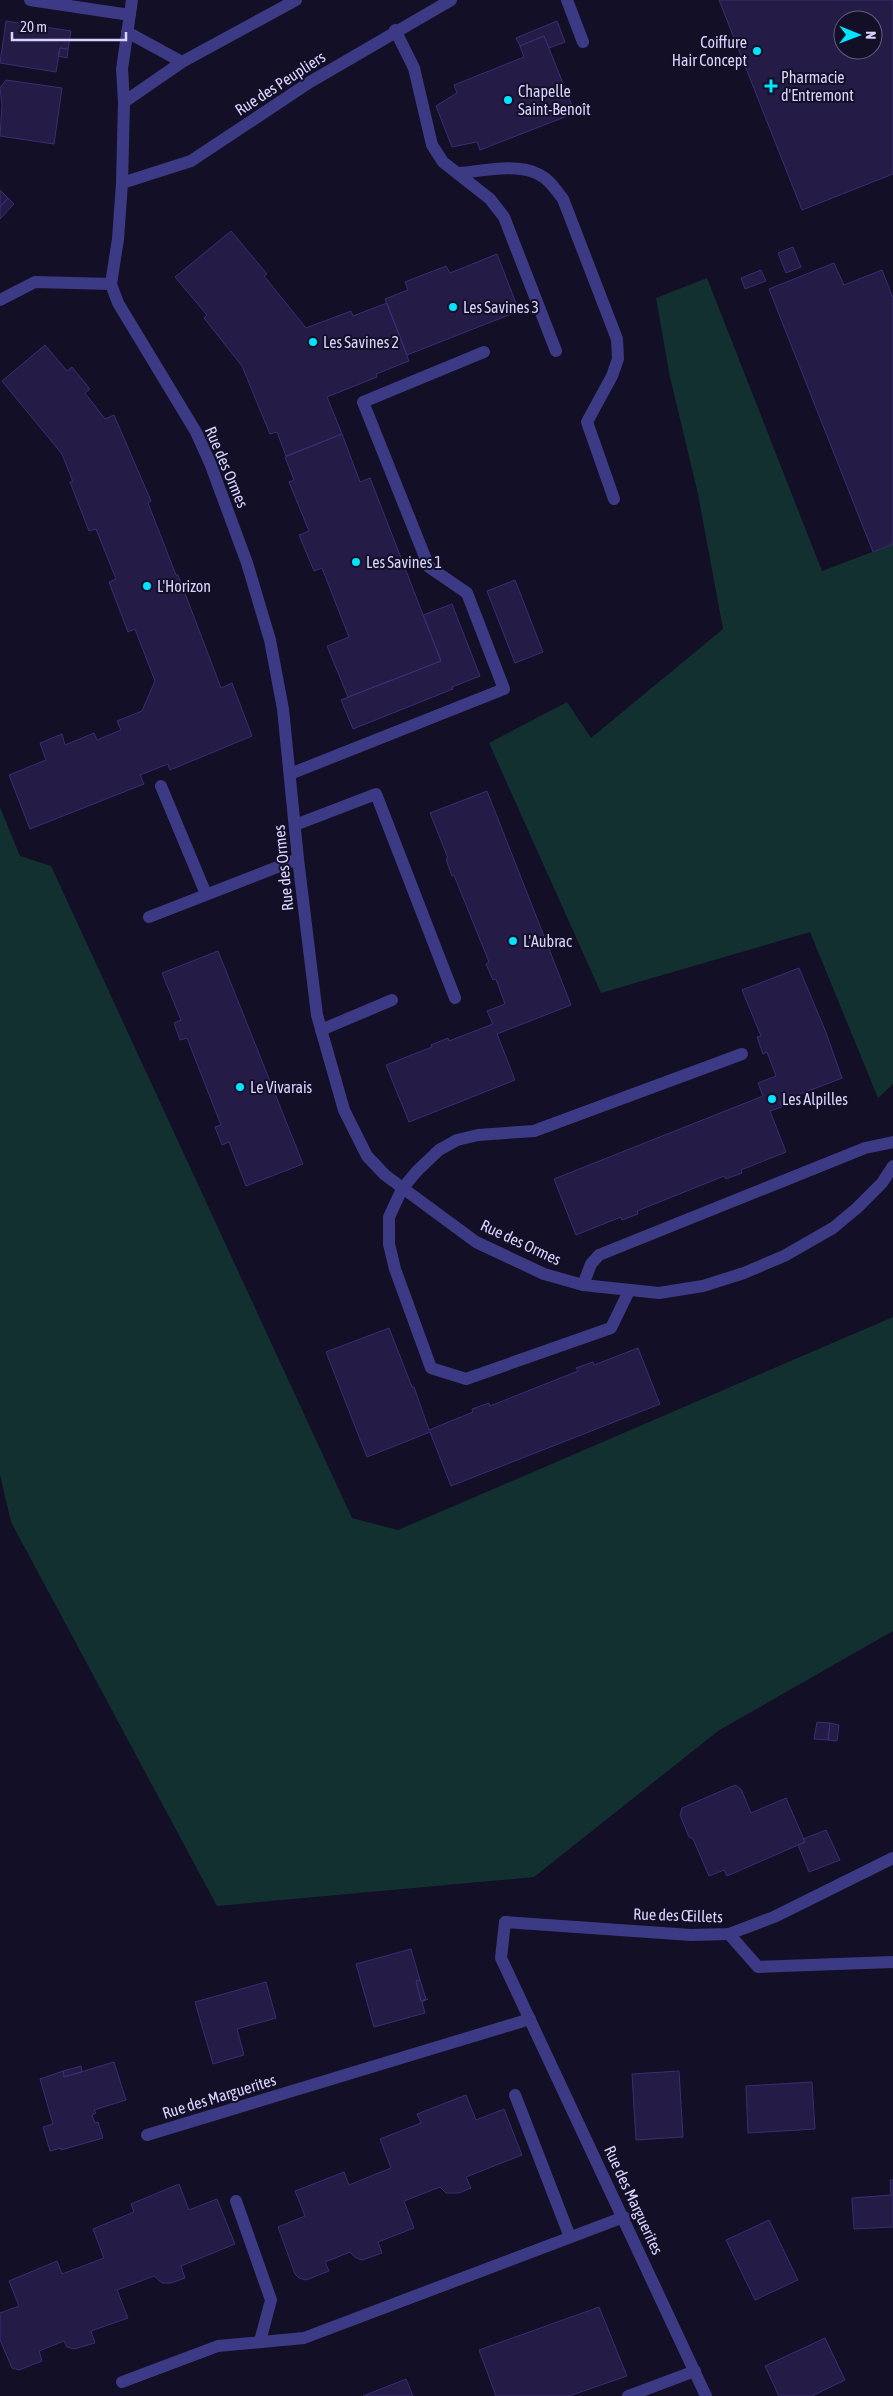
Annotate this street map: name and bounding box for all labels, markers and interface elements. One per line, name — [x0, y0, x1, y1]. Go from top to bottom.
scale bar — [12, 10, 126, 42]
north arrow — [833, 10, 883, 60]
text: 20 m — [20, 18, 47, 35]
text: N — [863, 31, 879, 39]
place label: Coiffure Hair Concept — [672, 33, 747, 70]
marker: Coiffure Hair Concept — [751, 45, 763, 57]
street label: Rue des Peupliers — [232, 47, 329, 120]
place label: Pharmacie d'Entremont — [781, 68, 854, 104]
marker: Pharmacie d'Entremont — [765, 80, 777, 92]
place label: Chapelle Saint-Benoît — [518, 82, 591, 118]
marker: Chapelle Saint-Benoît — [502, 94, 514, 106]
place label: Les Savines 3 — [463, 298, 539, 316]
marker: Les Savines 3 — [447, 301, 459, 313]
place label: Les Savines 2 — [323, 333, 399, 351]
marker: Les Savines 2 — [307, 336, 319, 348]
street label: Rue des Ormes — [202, 424, 252, 511]
place label: Les Savines 1 — [366, 553, 442, 571]
marker: Les Savines 1 — [350, 556, 362, 568]
place label: L'Horizon — [157, 577, 211, 595]
marker: L'Horizon — [141, 580, 153, 592]
street label: Rue des Ormes — [269, 824, 296, 912]
place label: L'Aubrac — [523, 932, 572, 950]
marker: L'Aubrac — [507, 935, 519, 947]
place label: Le Vivarais — [250, 1078, 313, 1096]
marker: Le Vivarais — [234, 1081, 246, 1093]
place label: Les Alpilles — [782, 1090, 848, 1109]
marker: Les Alpilles — [766, 1093, 778, 1105]
street label: Rue des Ormes — [478, 1216, 564, 1269]
street label: Rue des Œillets — [633, 1904, 723, 1926]
street label: Rue des Marguerites — [160, 2070, 279, 2123]
street label: Rue des Marguerites — [600, 2143, 667, 2258]

